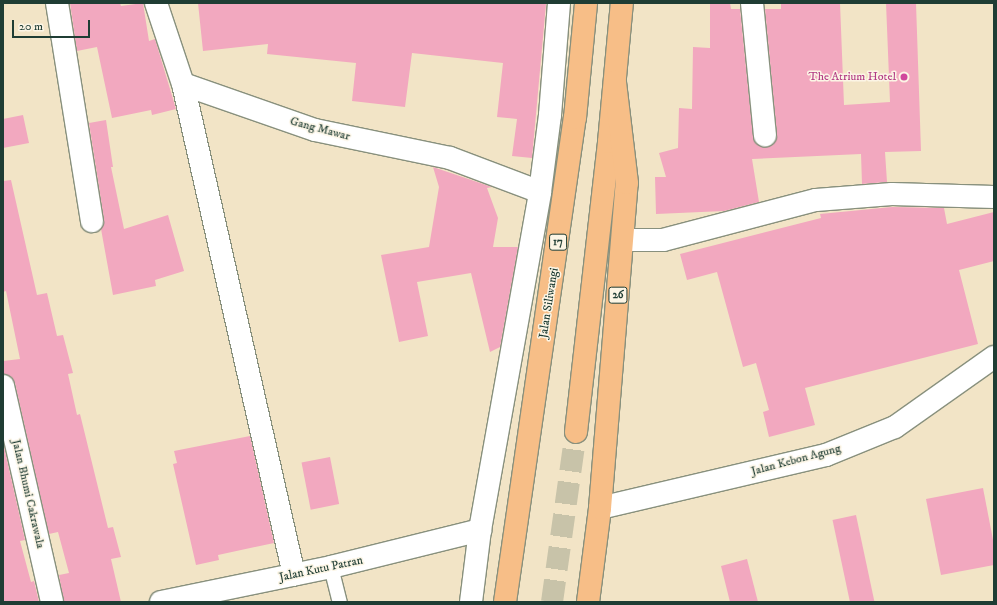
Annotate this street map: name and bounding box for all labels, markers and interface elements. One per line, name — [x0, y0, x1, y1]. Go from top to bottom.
scale bar — [14, 12, 92, 38]
text: 20 m — [19, 19, 43, 34]
place label: The Atrium Hotel — [809, 70, 896, 84]
marker: The Atrium Hotel — [899, 72, 909, 82]
street label: Gang Mawar — [288, 114, 352, 144]
road number: 17 — [549, 233, 567, 251]
street label: Jalan Siliwangi — [536, 267, 562, 339]
road number: 26 — [608, 286, 628, 304]
street label: Jalan Bhumi Cakrawala — [8, 438, 48, 550]
street label: Jalan Kebon Agung — [750, 441, 842, 479]
street label: Jalan Kutu Patran — [278, 553, 364, 585]

